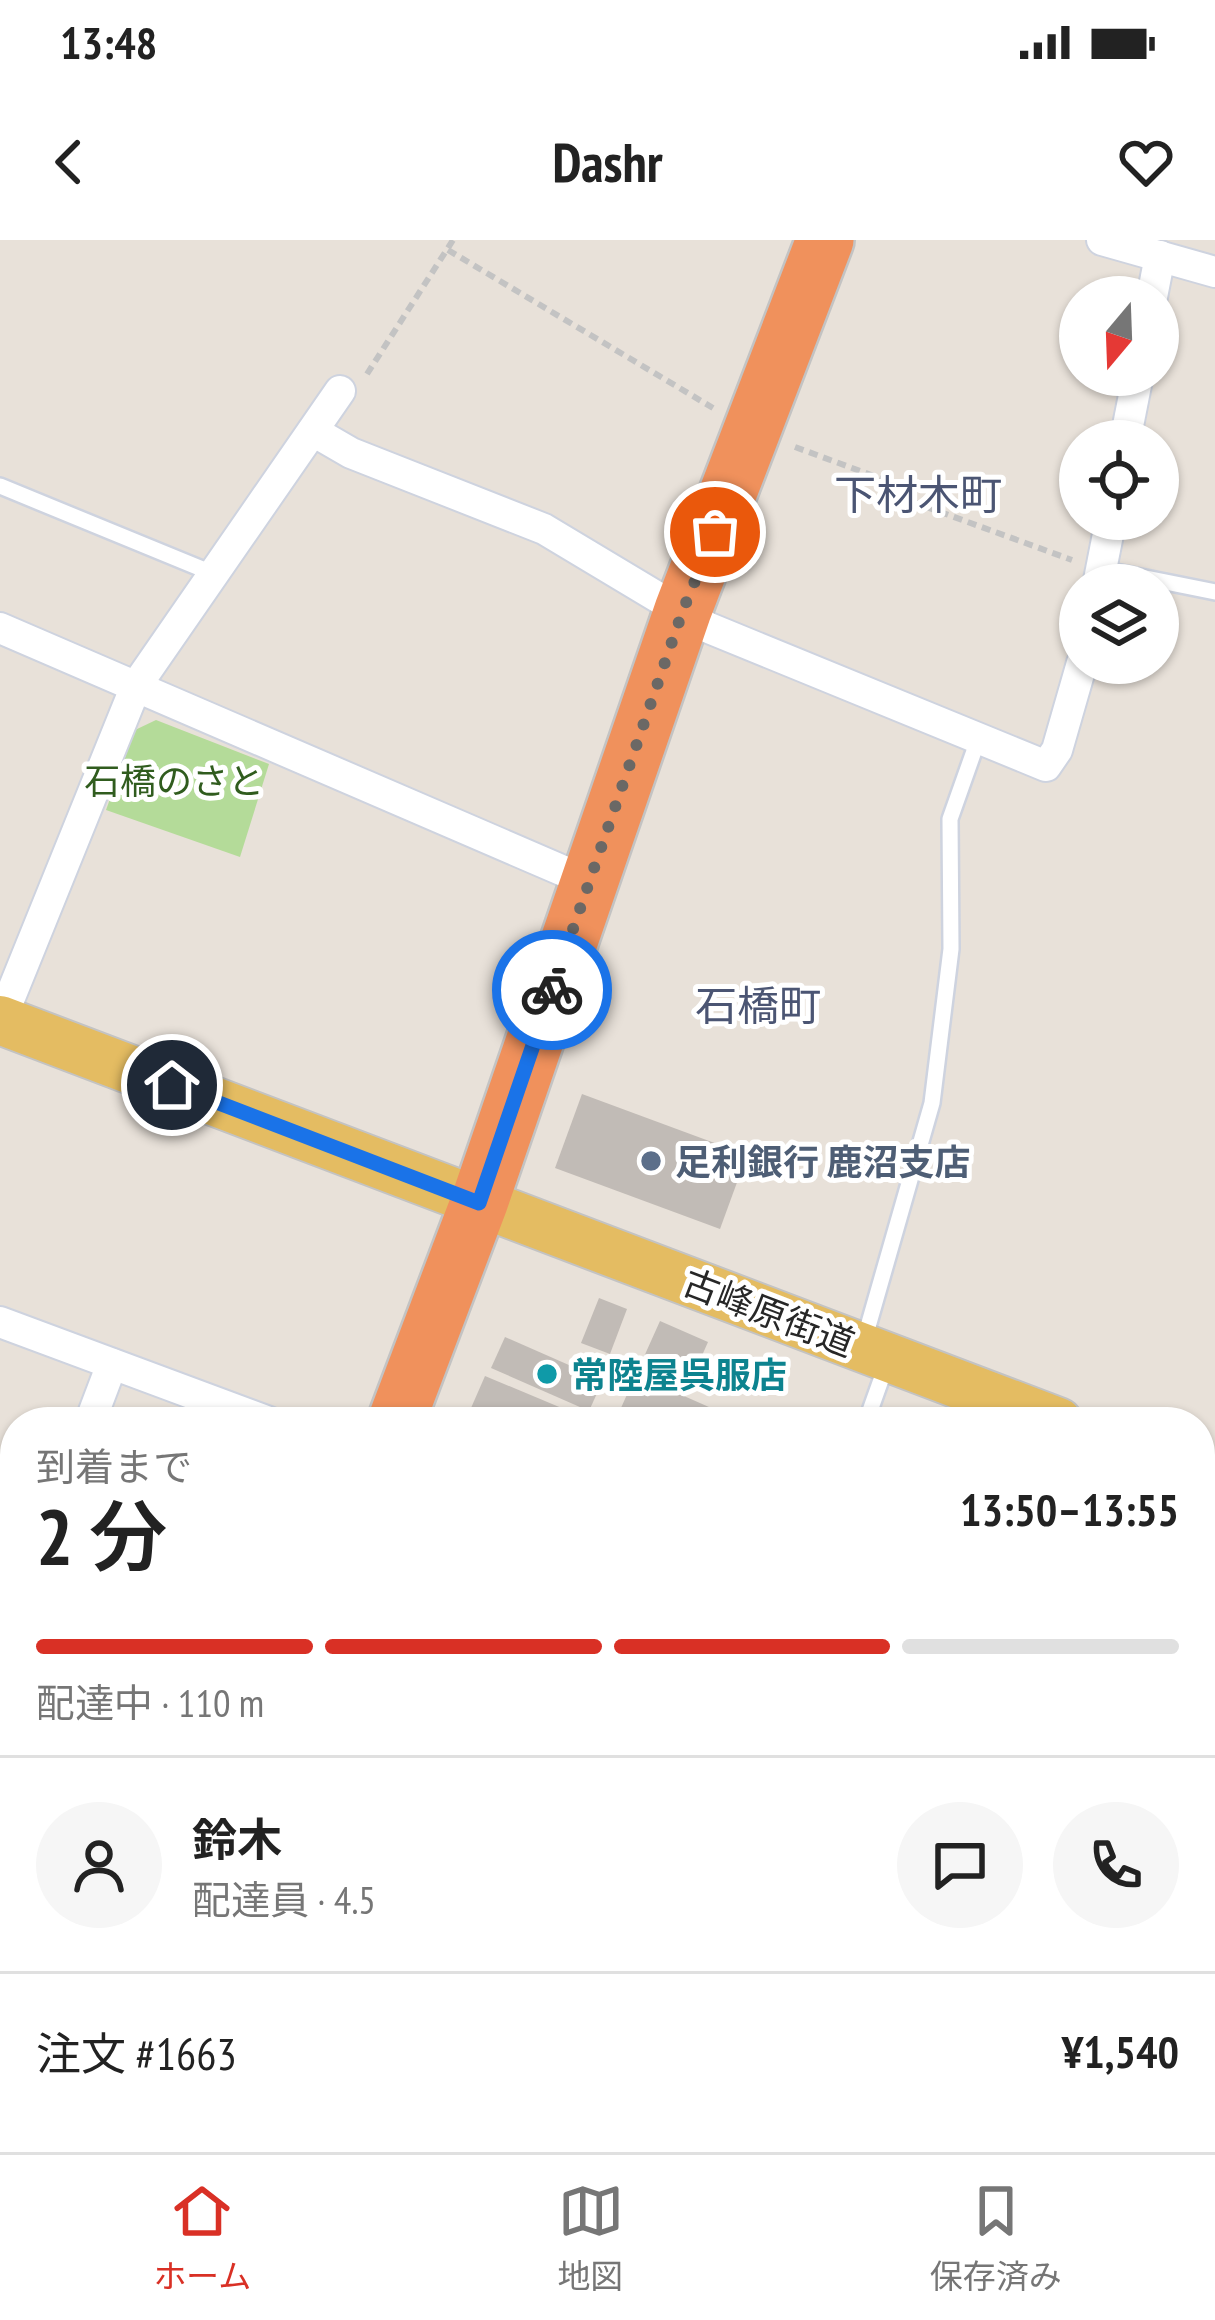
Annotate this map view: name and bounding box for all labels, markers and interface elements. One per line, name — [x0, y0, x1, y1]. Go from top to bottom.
text: 13:48 — [60, 13, 157, 71]
text: Dashr — [552, 127, 663, 197]
icon: back — [36, 129, 102, 195]
icon: heart — [1113, 129, 1179, 195]
north arrow — [1059, 276, 1179, 396]
map controls — [1059, 276, 1179, 684]
button: locate — [1059, 420, 1179, 540]
district label: 下材木町 — [834, 467, 1002, 522]
pin — [664, 481, 766, 583]
icon: bag — [682, 499, 748, 565]
button: layers — [1059, 564, 1179, 684]
park label: 石橋のさと — [84, 757, 264, 804]
courier — [492, 930, 612, 1050]
icon: bike — [519, 957, 585, 1023]
district label: 石橋町 — [695, 978, 821, 1033]
pin — [121, 1034, 223, 1136]
icon: home — [139, 1052, 205, 1118]
place label: 足利銀行 鹿沼支店 — [675, 1138, 970, 1185]
marker: 足利銀行 鹿沼支店 — [638, 1148, 664, 1174]
street label: 古峰原街道 — [677, 1258, 861, 1366]
place label: 常陸屋呉服店 — [571, 1351, 787, 1398]
marker: 常陸屋呉服店 — [534, 1361, 560, 1387]
text: 到着まで — [36, 1441, 192, 1492]
text: 13:50–13:55 — [960, 1480, 1179, 1538]
text: 2 分 — [36, 1486, 167, 1587]
text: 配達中 · 110 m — [36, 1677, 264, 1728]
button: person — [36, 1802, 162, 1928]
button: chat — [897, 1802, 1023, 1928]
button: phone — [1053, 1802, 1179, 1928]
text: 鈴木 — [192, 1810, 282, 1868]
text: 配達員 · 4.5 — [192, 1874, 376, 1925]
text: ¥1,540 — [1062, 2022, 1179, 2080]
text: 注文 #1663 — [36, 2024, 237, 2082]
tab: ホーム — [153, 2178, 251, 2298]
tab: 地図 — [558, 2178, 624, 2298]
tab: 保存済み — [930, 2178, 1062, 2298]

